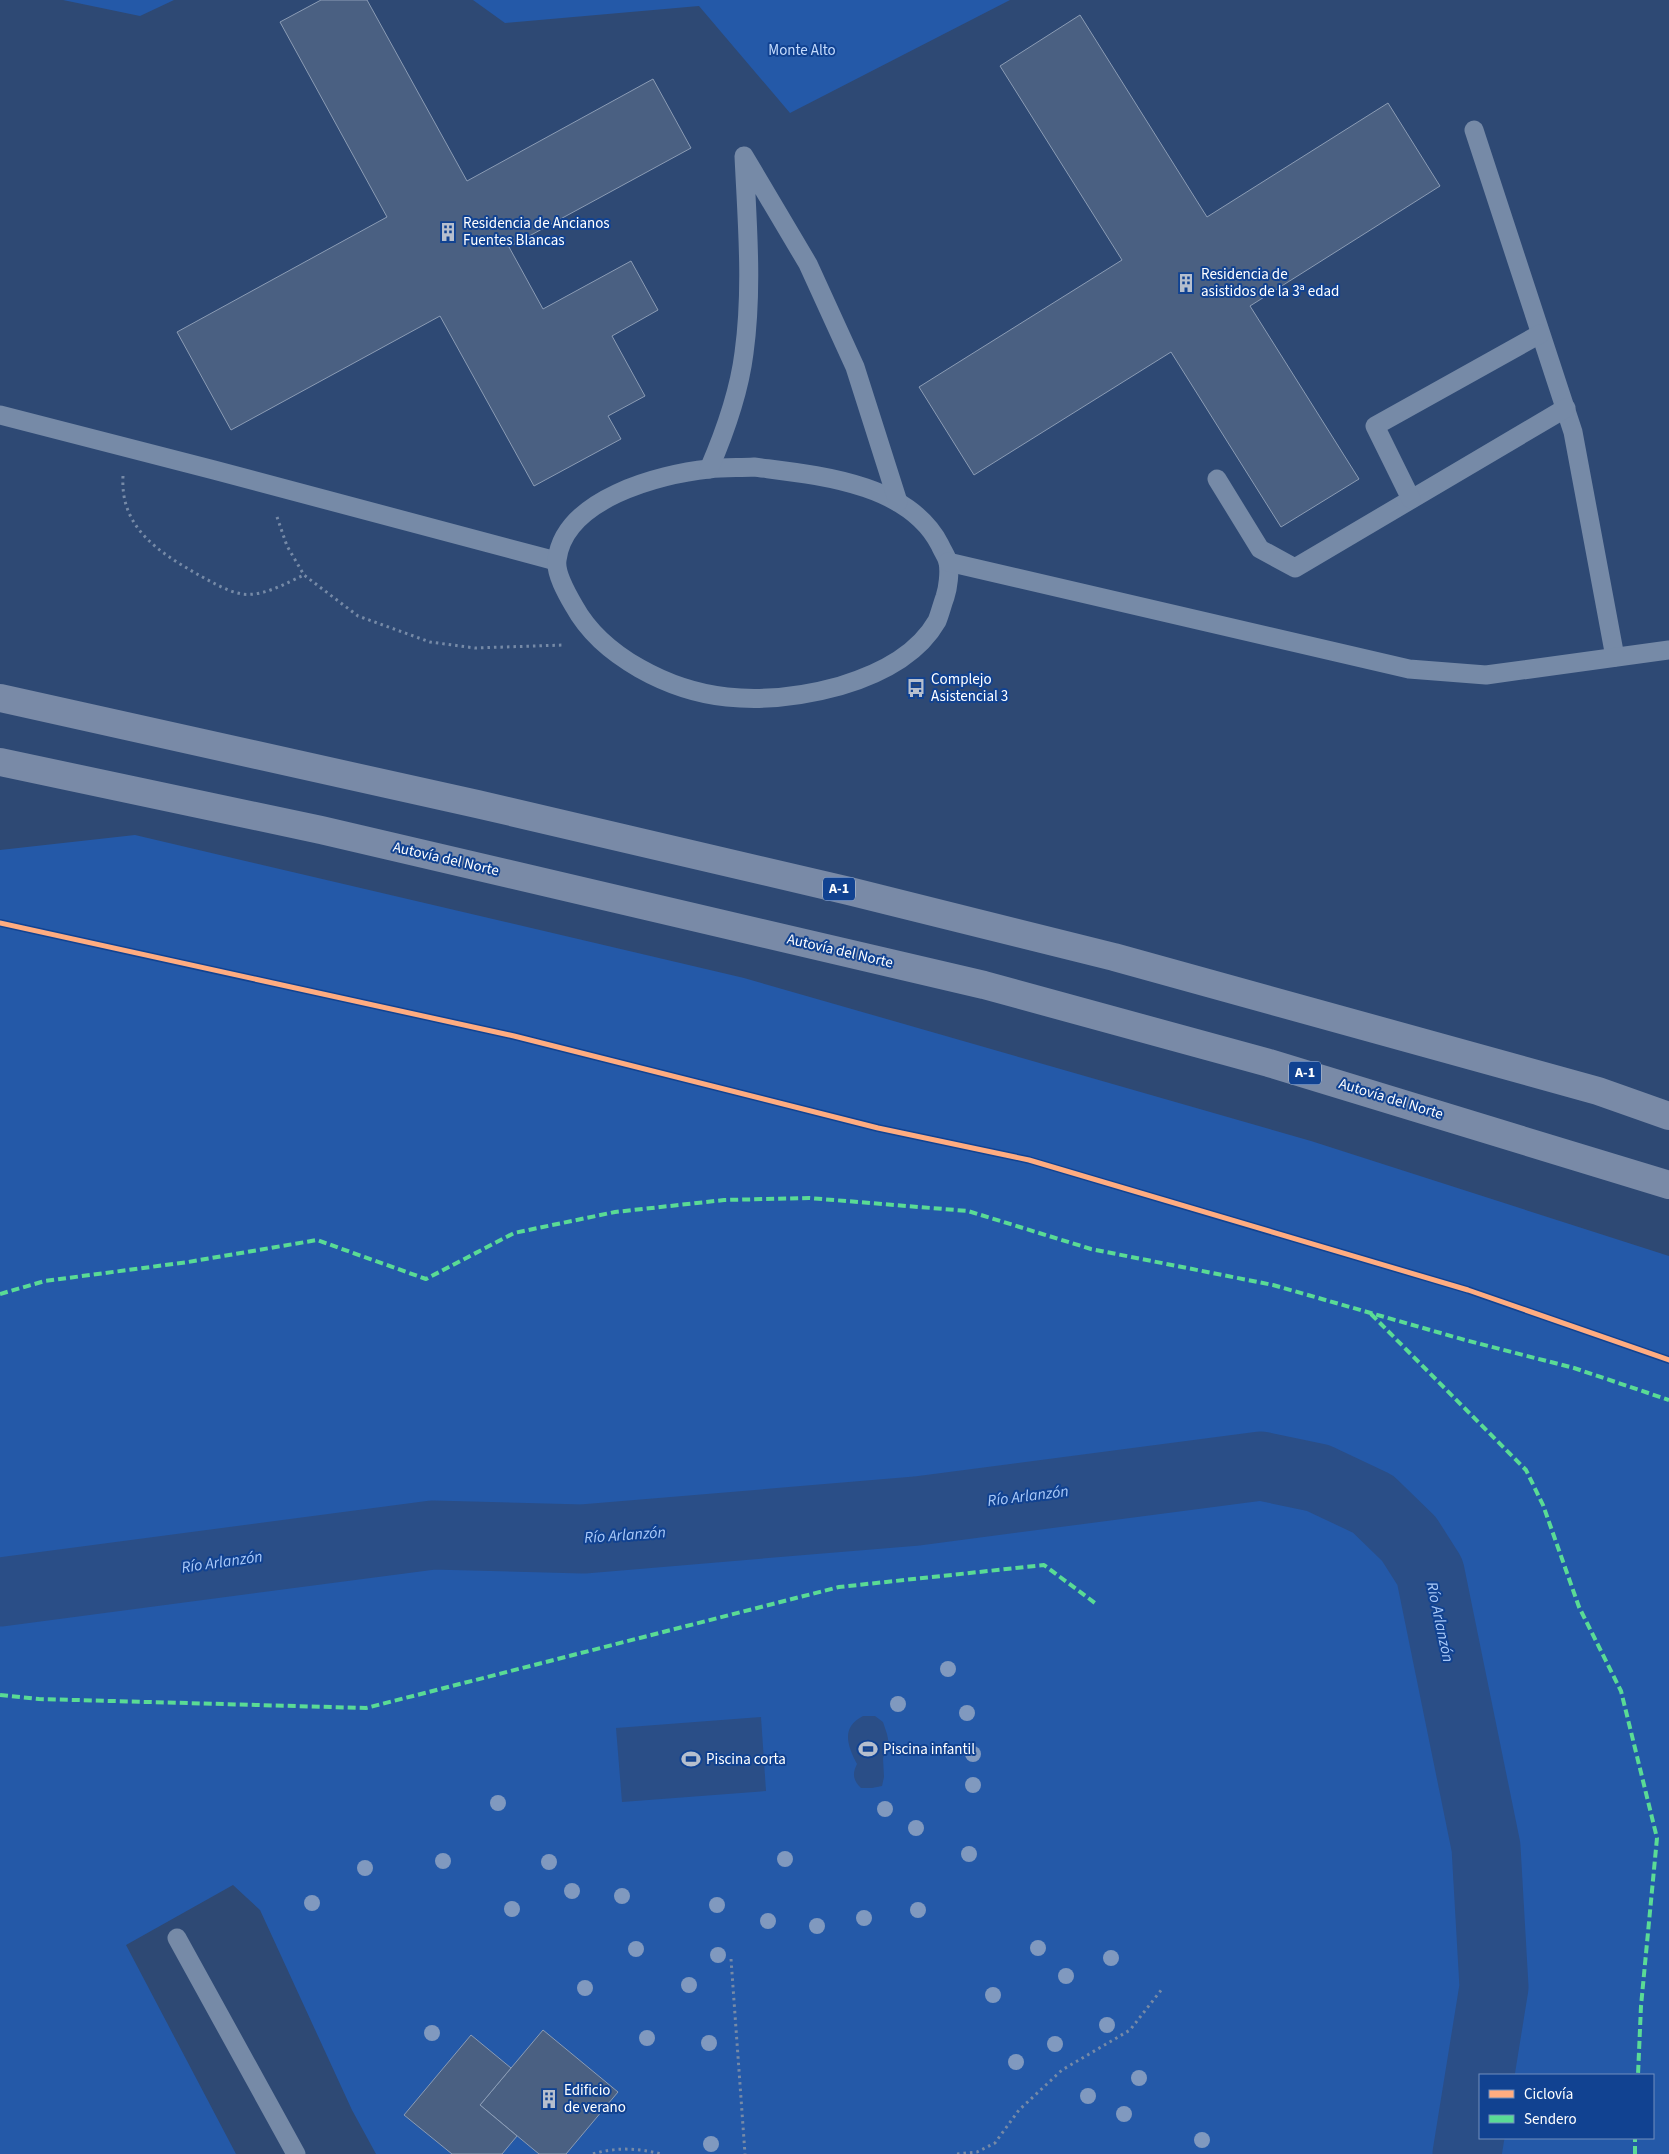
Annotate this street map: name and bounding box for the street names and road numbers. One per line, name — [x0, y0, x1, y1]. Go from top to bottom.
street label: Autovía del Norte — [391, 837, 501, 881]
road number: A-1 — [823, 878, 855, 901]
street label: Autovía del Norte — [785, 929, 895, 973]
road number: A-1 — [1289, 1062, 1321, 1084]
street label: Autovía del Norte — [1336, 1073, 1446, 1125]

